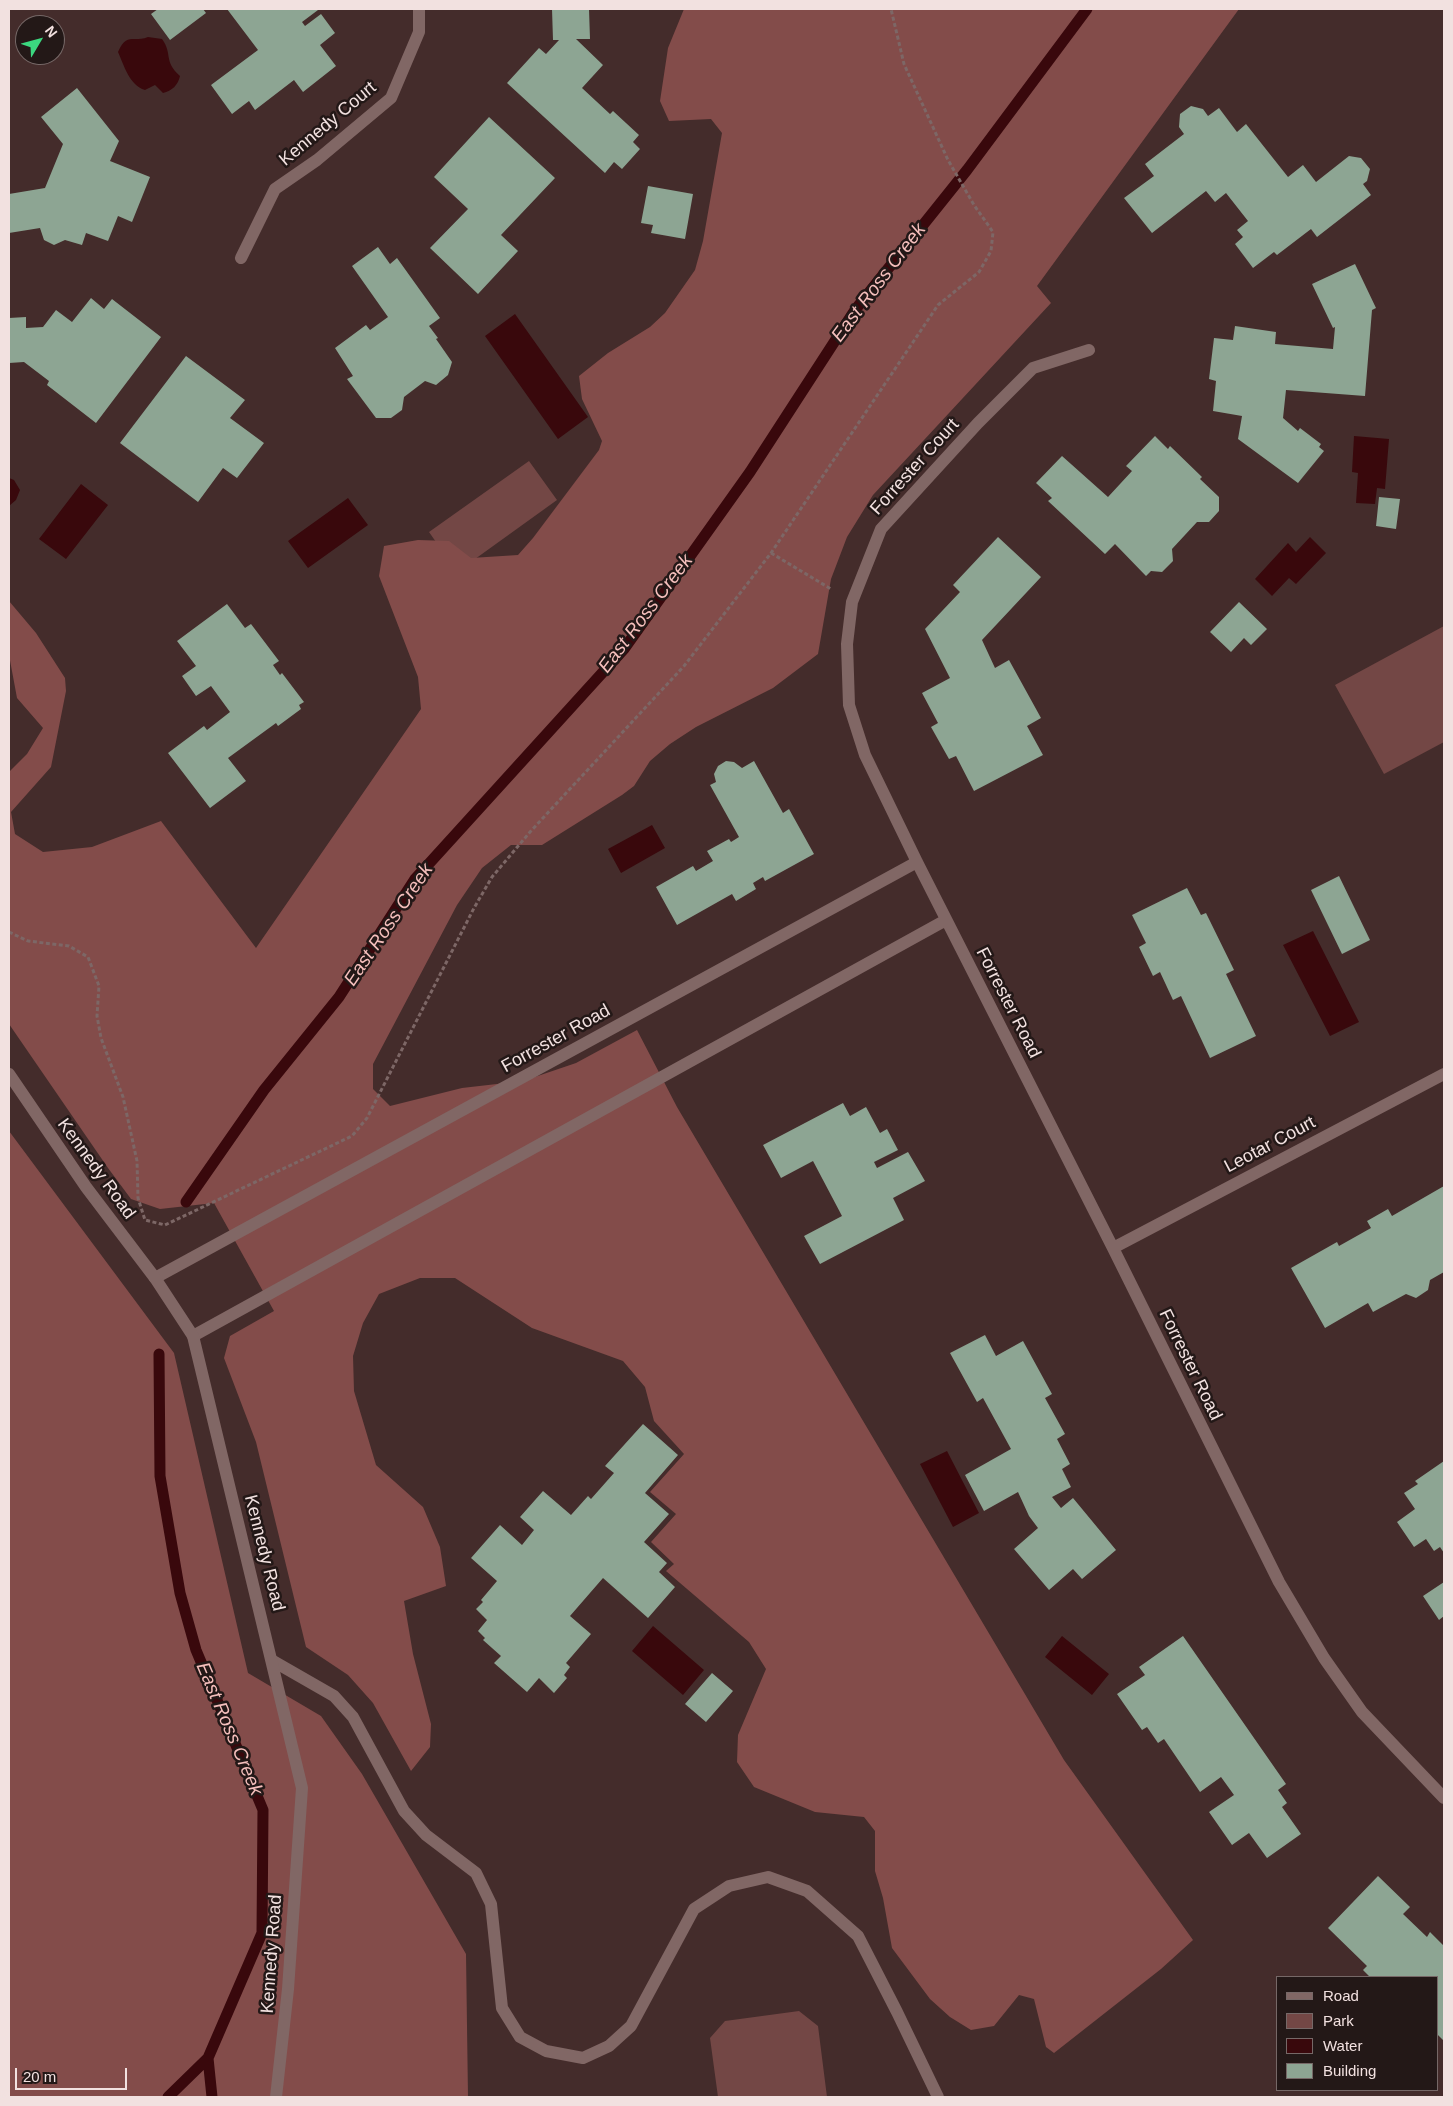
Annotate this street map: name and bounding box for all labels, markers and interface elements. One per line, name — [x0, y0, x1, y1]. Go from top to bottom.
north arrow — [15, 15, 65, 65]
text: N — [42, 23, 61, 40]
street label: Kennedy Court — [275, 77, 381, 171]
water label: East Ross Creek — [827, 219, 931, 347]
street label: Forrester Court — [866, 414, 964, 520]
water label: East Ross Creek — [594, 550, 698, 678]
water label: East Ross Creek — [340, 860, 438, 990]
street label: Forrester Road — [971, 944, 1045, 1062]
street label: Forrester Road — [498, 1000, 614, 1078]
street label: Leotar Court — [1221, 1112, 1319, 1178]
street label: Kennedy Road — [52, 1114, 140, 1224]
street label: Forrester Road — [1154, 1306, 1226, 1424]
street label: Kennedy Road — [239, 1493, 289, 1613]
water label: East Ross Creek — [191, 1659, 267, 1799]
street label: Kennedy Road — [257, 1894, 287, 2014]
legend — [1276, 1976, 1438, 2091]
text: Road — [1323, 1987, 1359, 2004]
text: Park — [1323, 2012, 1354, 2029]
text: Water — [1323, 2037, 1362, 2054]
scale bar — [18, 2058, 130, 2090]
text: Building — [1323, 2062, 1376, 2079]
text: 20 m — [23, 2068, 56, 2085]

